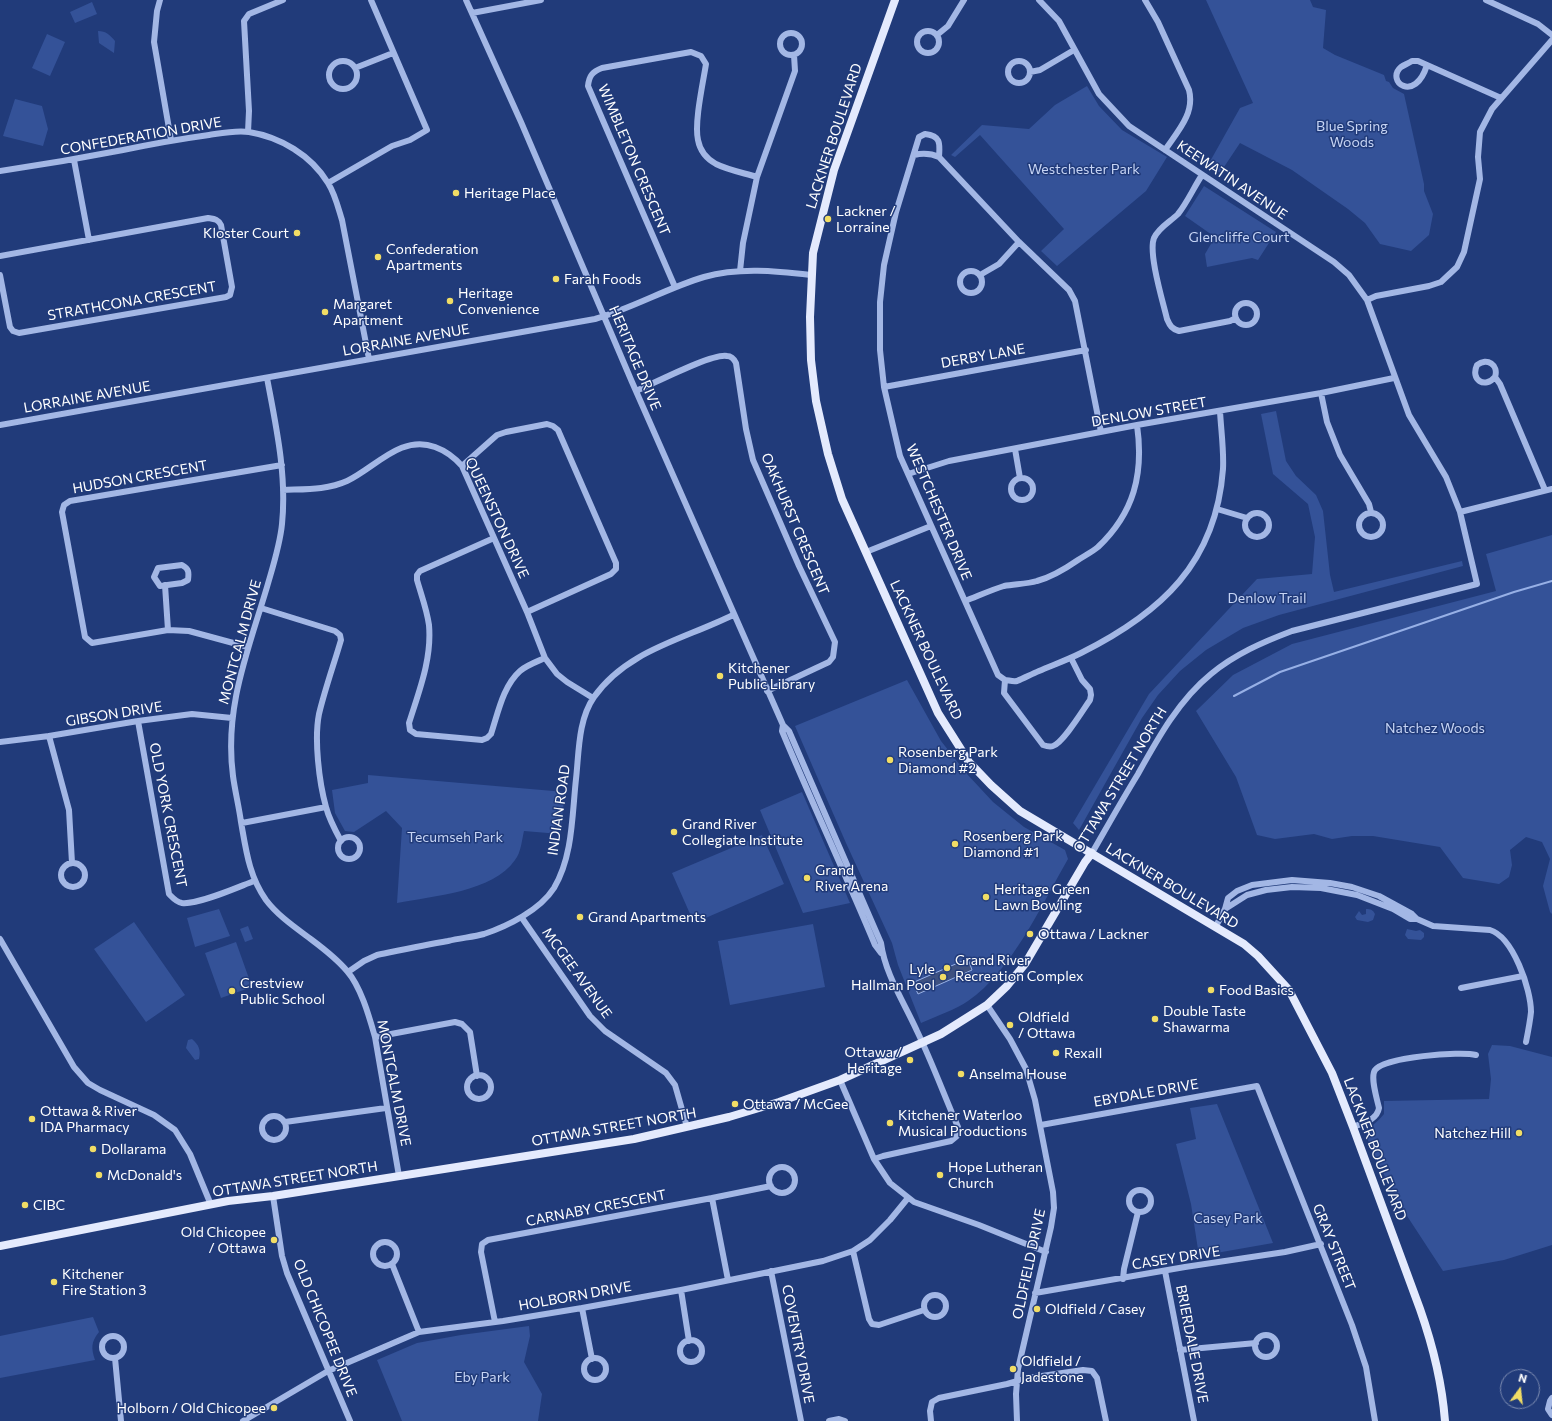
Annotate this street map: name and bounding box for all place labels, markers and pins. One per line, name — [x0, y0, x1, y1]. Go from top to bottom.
place label: Heritage Place — [464, 185, 556, 201]
marker: Heritage Place — [451, 188, 461, 198]
place label: Lackner / Lorraine — [836, 203, 896, 236]
marker: Lackner / Lorraine — [823, 214, 833, 224]
place label: Kloster Court — [203, 225, 289, 241]
marker: Kloster Court — [292, 228, 302, 238]
place label: Confederation Apartments — [386, 241, 479, 274]
marker: Confederation Apartments — [373, 252, 383, 262]
place label: Farah Foods — [564, 271, 641, 287]
marker: Farah Foods — [551, 274, 561, 284]
place label: Heritage Convenience — [458, 285, 539, 318]
place label: Margaret Apartment — [333, 296, 403, 328]
marker: Heritage Convenience — [445, 296, 455, 306]
marker: Margaret Apartment — [320, 307, 330, 317]
place label: Kitchener Public Library — [728, 660, 815, 692]
marker: Kitchener Public Library — [715, 671, 725, 681]
place label: Rosenberg Park Diamond #2 — [898, 744, 998, 776]
marker: Rosenberg Park Diamond #2 — [885, 755, 895, 765]
place label: Grand River Collegiate Institute — [682, 816, 803, 848]
marker: Grand River Collegiate Institute — [669, 827, 679, 837]
place label: Rosenberg Park Diamond #1 — [963, 828, 1063, 860]
marker: Rosenberg Park Diamond #1 — [950, 839, 960, 849]
place label: Grand River Arena — [815, 862, 888, 894]
marker: Grand River Arena — [802, 873, 812, 883]
place label: Heritage Green Lawn Bowling — [994, 881, 1090, 914]
marker: Heritage Green Lawn Bowling — [981, 892, 991, 902]
place label: Grand Apartments — [588, 909, 706, 925]
marker: Grand Apartments — [575, 912, 585, 922]
place label: Ottawa / Lackner — [1038, 926, 1149, 942]
marker: Ottawa / Lackner — [1025, 929, 1035, 939]
place label: Grand River Recreation Complex — [955, 952, 1084, 984]
place label: Lyle Hallman Pool — [851, 961, 935, 994]
marker: Grand River Recreation Complex — [942, 963, 952, 973]
marker: Lyle Hallman Pool — [938, 972, 948, 982]
place label: Crestview Public School — [240, 975, 325, 1008]
place label: Food Basics — [1219, 982, 1294, 998]
marker: Food Basics — [1206, 985, 1216, 995]
marker: Crestview Public School — [227, 986, 237, 996]
place label: Double Taste Shawarma — [1163, 1003, 1246, 1036]
place label: Oldfield / Ottawa — [1018, 1009, 1075, 1042]
marker: Double Taste Shawarma — [1150, 1014, 1160, 1024]
marker: Oldfield / Ottawa — [1005, 1020, 1015, 1030]
place label: Ottawa / Heritage — [845, 1044, 902, 1076]
place label: Rexall — [1064, 1045, 1102, 1061]
marker: Rexall — [1051, 1048, 1061, 1058]
marker: Ottawa / Heritage — [905, 1055, 915, 1065]
place label: Anselma House — [969, 1066, 1067, 1082]
marker: Anselma House — [956, 1069, 966, 1079]
place label: Ottawa / McGee — [743, 1096, 848, 1112]
marker: Ottawa / McGee — [730, 1099, 740, 1109]
place label: Ottawa & River IDA Pharmacy — [40, 1103, 137, 1136]
place label: Kitchener Waterloo Musical Productions — [898, 1107, 1027, 1140]
marker: Ottawa & River IDA Pharmacy — [27, 1114, 37, 1124]
marker: Kitchener Waterloo Musical Productions — [885, 1118, 895, 1128]
place label: Natchez Hill — [1434, 1125, 1511, 1141]
marker: Natchez Hill — [1514, 1128, 1524, 1138]
place label: Dollarama — [101, 1141, 166, 1157]
marker: Dollarama — [88, 1144, 98, 1154]
place label: Hope Lutheran Church — [948, 1159, 1043, 1192]
place label: McDonald's — [107, 1167, 182, 1183]
marker: McDonald's — [94, 1170, 104, 1180]
marker: Hope Lutheran Church — [935, 1170, 945, 1180]
place label: CIBC — [33, 1197, 65, 1213]
marker: CIBC — [20, 1200, 30, 1210]
place label: Old Chicopee / Ottawa — [181, 1224, 266, 1256]
marker: Old Chicopee / Ottawa — [269, 1235, 279, 1245]
place label: Kitchener Fire Station 3 — [62, 1266, 147, 1298]
marker: Kitchener Fire Station 3 — [49, 1277, 59, 1287]
place label: Oldfield / Casey — [1045, 1301, 1146, 1317]
marker: Oldfield / Casey — [1032, 1304, 1042, 1314]
place label: Oldfield / Jadestone — [1021, 1353, 1084, 1386]
marker: Oldfield / Jadestone — [1008, 1364, 1018, 1374]
place label: Holborn / Old Chicopee — [116, 1400, 266, 1416]
marker: Holborn / Old Chicopee — [269, 1403, 279, 1413]

